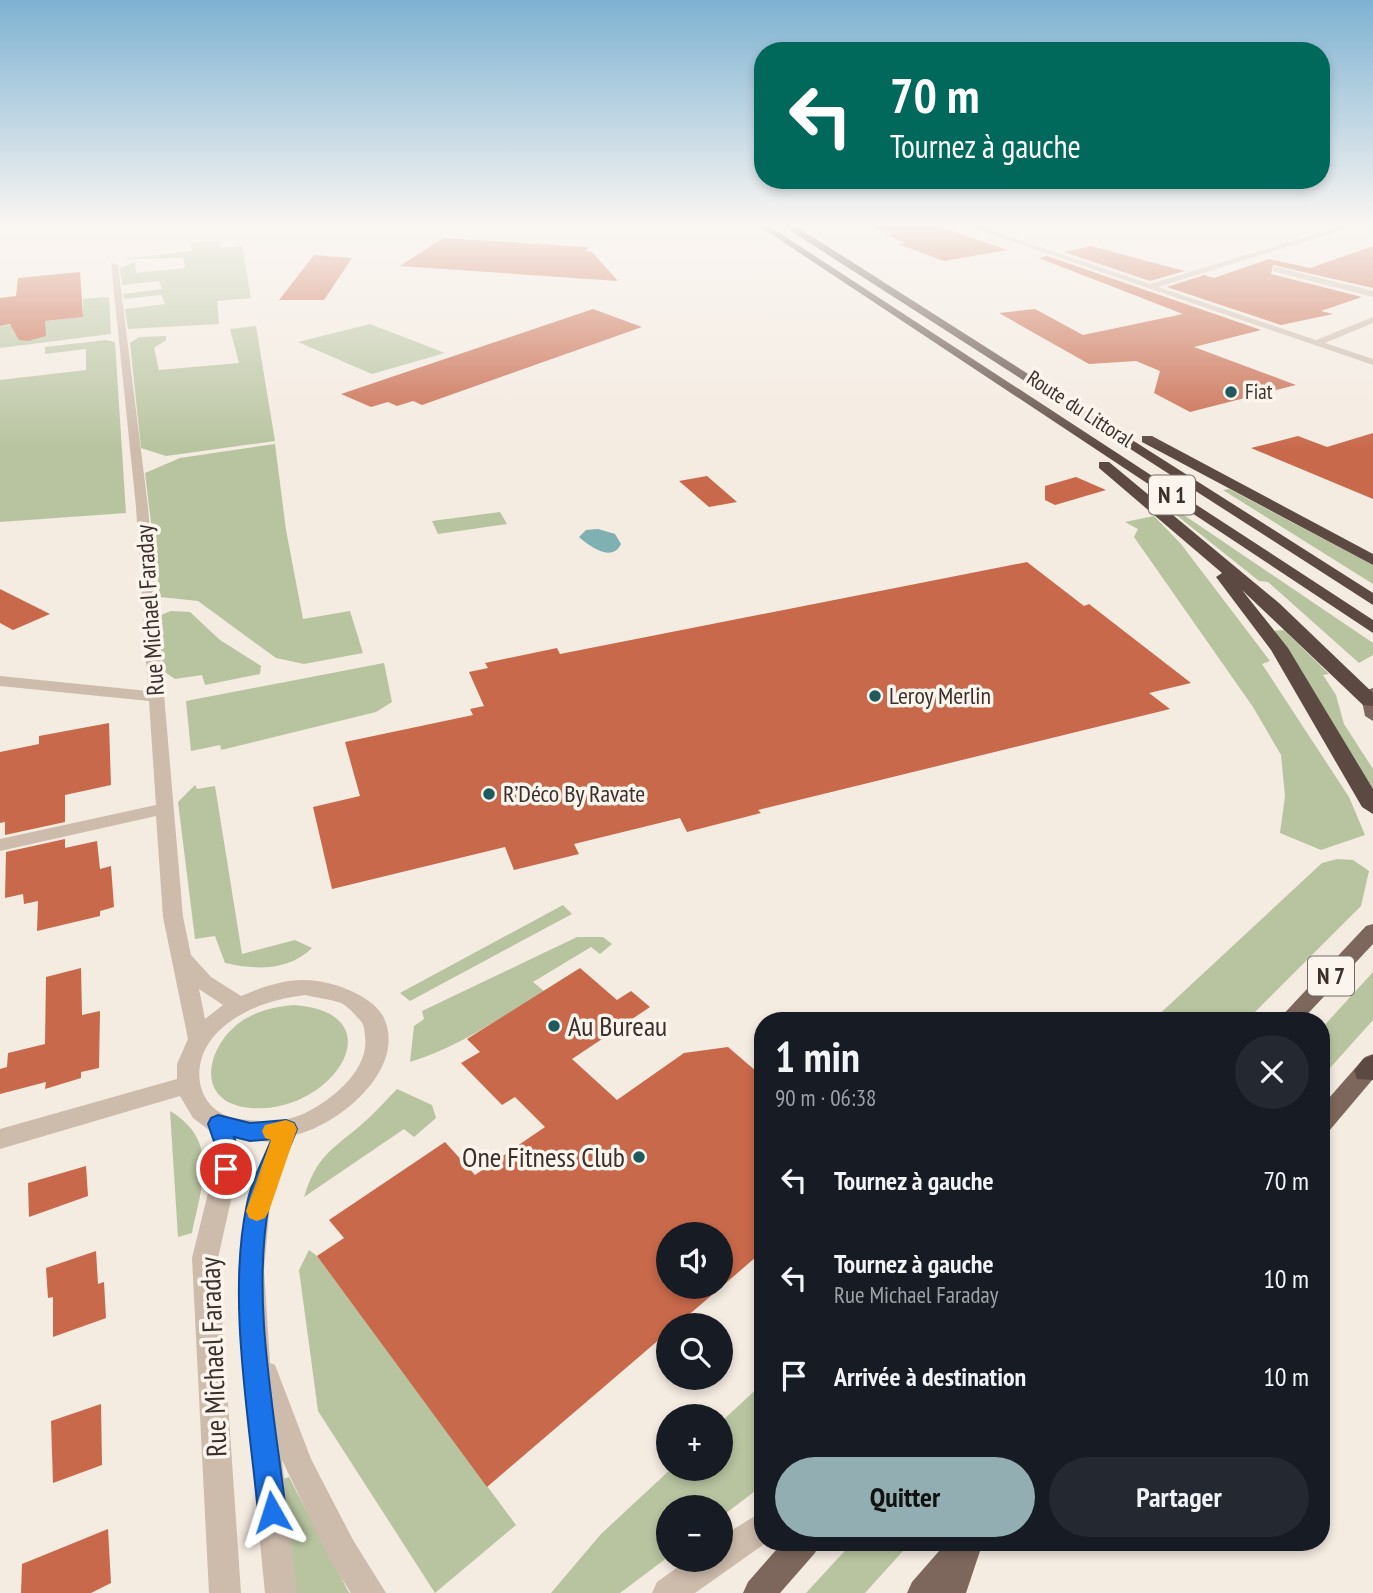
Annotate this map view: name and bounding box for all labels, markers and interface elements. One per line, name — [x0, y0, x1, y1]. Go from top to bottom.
text: 70 m — [890, 63, 979, 127]
icon: left — [775, 70, 866, 161]
text: Tournez à gauche — [890, 125, 1081, 167]
street label: Route du Littoral — [1022, 364, 1139, 453]
place label: Fiat — [1245, 378, 1273, 405]
marker: Fiat — [1223, 384, 1239, 400]
road number: N 1 — [1149, 475, 1195, 514]
street label: Rue Michael Faraday — [128, 523, 171, 697]
place label: Leroy Merlin — [889, 680, 991, 711]
marker: Leroy Merlin — [867, 688, 883, 704]
place label: R’Déco By Ravate — [503, 778, 645, 809]
marker: R’Déco By Ravate — [481, 786, 497, 802]
road number: N 7 — [1308, 956, 1354, 995]
place label: Au Bureau — [568, 1007, 667, 1044]
marker: Au Bureau — [546, 1018, 562, 1034]
text: 1 min — [775, 1029, 860, 1084]
button: close — [1235, 1035, 1309, 1109]
text: 90 m · 06:38 — [775, 1083, 876, 1112]
place label: One Fitness Club — [462, 1138, 625, 1175]
pin — [196, 1139, 256, 1199]
marker: One Fitness Club — [631, 1149, 647, 1165]
icon: arrive — [207, 1150, 245, 1188]
icon: left — [775, 1161, 813, 1199]
text: Tournez à gauche — [834, 1164, 994, 1197]
text: 70 m — [1263, 1164, 1309, 1197]
map controls — [656, 1222, 733, 1572]
button: sound — [656, 1222, 733, 1299]
text: Tournez à gauche — [834, 1247, 994, 1280]
street label: Rue Michael Faraday — [191, 1256, 234, 1458]
icon: left — [775, 1259, 813, 1297]
text: 10 m — [1263, 1262, 1309, 1295]
text: Rue Michael Faraday — [834, 1280, 998, 1309]
button: search — [656, 1313, 733, 1390]
icon: arrive — [775, 1357, 813, 1395]
text: Arrivée à destination — [834, 1360, 1026, 1393]
text: 10 m — [1263, 1360, 1309, 1393]
button: + — [656, 1404, 733, 1481]
button: Quitter — [775, 1457, 1035, 1537]
button: Partager — [1049, 1457, 1309, 1537]
position arrow — [235, 1475, 309, 1549]
button: − — [656, 1495, 733, 1572]

